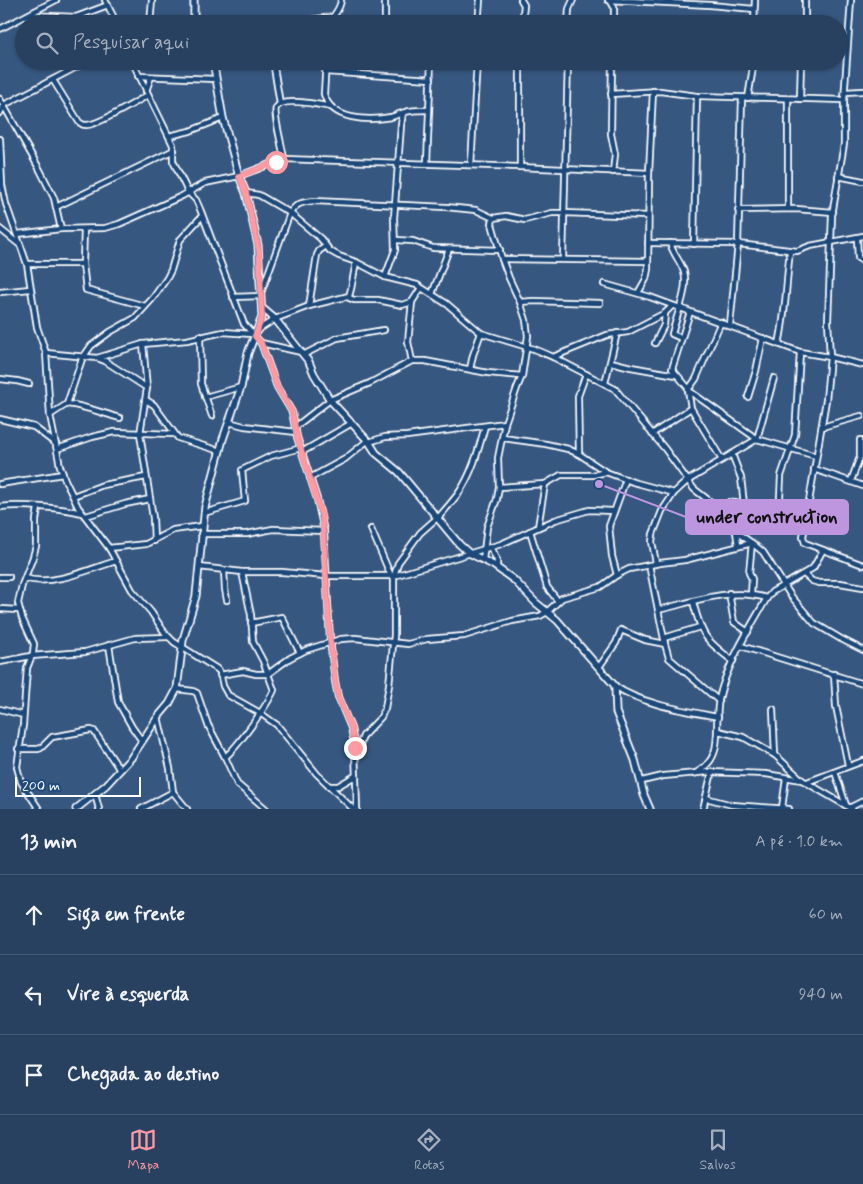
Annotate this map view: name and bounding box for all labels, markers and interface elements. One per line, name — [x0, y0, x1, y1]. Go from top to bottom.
search box — [15, 15, 848, 70]
icon: search — [33, 29, 61, 57]
text: Pesquisar aqui — [73, 30, 189, 55]
route start — [265, 151, 288, 174]
callout: under construction — [686, 500, 848, 534]
text: under construction — [696, 505, 838, 530]
route end — [344, 737, 367, 760]
scale bar — [15, 774, 141, 797]
text: 200 m — [22, 777, 60, 795]
text: 13 min — [20, 828, 77, 856]
text: A pé · 1.0 km — [755, 831, 843, 852]
icon: ahead — [20, 901, 48, 929]
text: Siga em frente — [67, 902, 185, 927]
text: 60 m — [809, 904, 843, 925]
icon: left — [20, 981, 48, 1009]
text: Vire à esquerda — [67, 982, 189, 1007]
text: 940 m — [799, 984, 843, 1005]
icon: arrive — [20, 1061, 48, 1089]
text: Chegada ao destino — [67, 1062, 219, 1087]
tab: Mapa — [127, 1126, 159, 1174]
tab: Rotas — [414, 1126, 445, 1174]
tab: Salvos — [699, 1126, 736, 1174]

